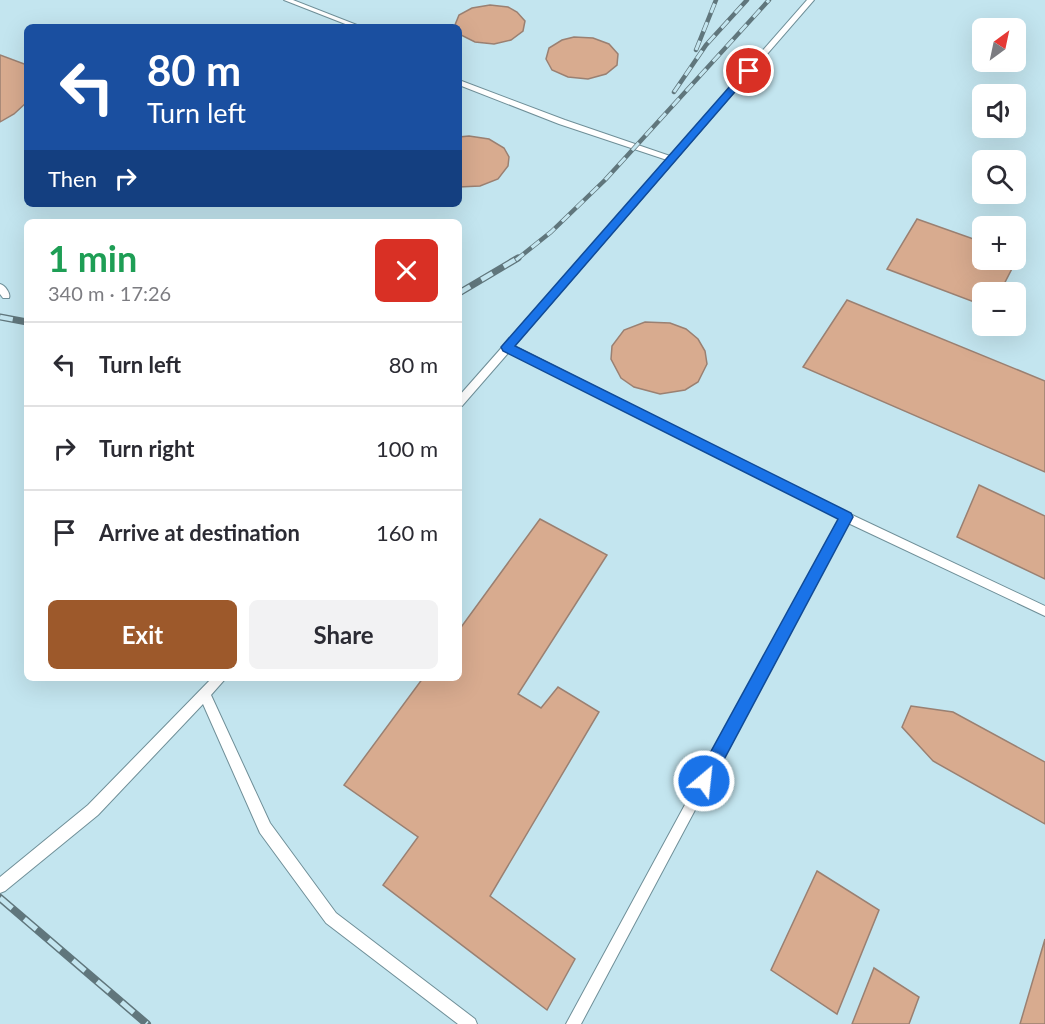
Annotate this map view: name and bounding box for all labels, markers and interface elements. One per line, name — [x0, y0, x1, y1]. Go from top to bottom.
north arrow — [972, 18, 1026, 72]
map controls — [972, 18, 1026, 336]
text: 80 m — [147, 45, 241, 95]
pin — [723, 45, 774, 96]
icon: left — [48, 48, 126, 126]
icon: arrive — [732, 54, 765, 87]
button: sound — [972, 84, 1026, 138]
text: Turn left — [147, 96, 246, 129]
button: search — [972, 150, 1026, 204]
icon: right — [109, 162, 142, 195]
text: Then — [48, 165, 97, 192]
button: + — [972, 216, 1026, 270]
text: 1 min — [48, 236, 137, 280]
button: close — [375, 239, 438, 302]
text: 340 m · 17:26 — [48, 281, 171, 305]
button: − — [972, 282, 1026, 336]
icon: left — [48, 348, 81, 381]
text: Turn left — [99, 351, 181, 378]
text: 80 m — [389, 351, 438, 378]
icon: right — [48, 432, 81, 465]
text: Turn right — [99, 435, 194, 462]
text: 100 m — [376, 435, 438, 462]
icon: arrive — [48, 516, 81, 549]
text: Arrive at destination — [99, 519, 300, 546]
text: 160 m — [376, 519, 438, 546]
button: Exit — [48, 600, 237, 669]
button: Share — [249, 600, 438, 669]
position arrow — [672, 749, 736, 813]

